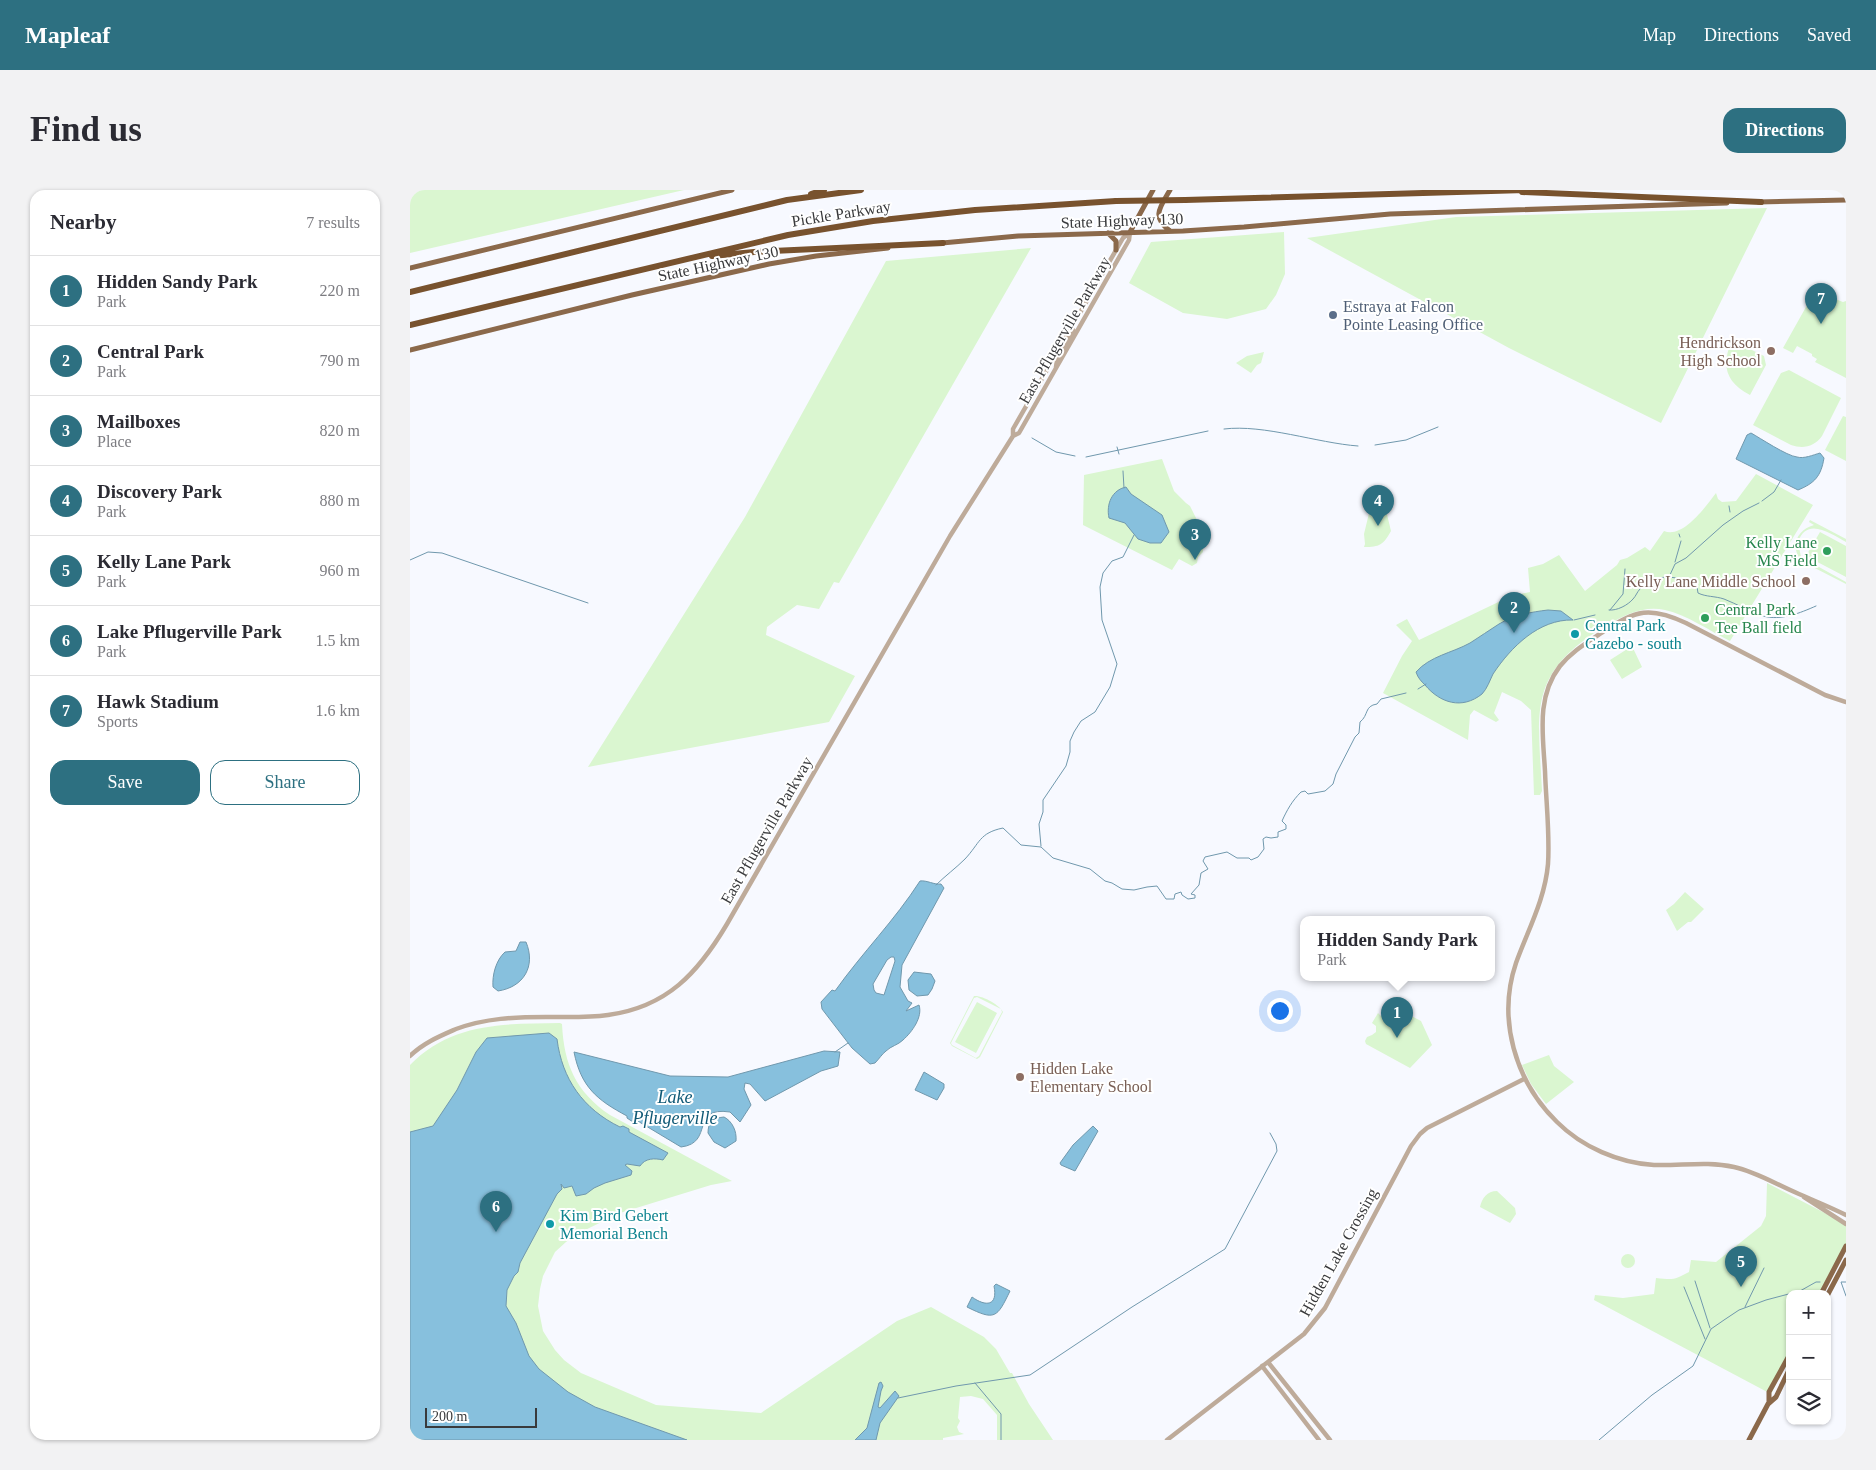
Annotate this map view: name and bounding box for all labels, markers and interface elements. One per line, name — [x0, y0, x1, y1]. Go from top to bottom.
text: Mapleaf — [25, 22, 110, 48]
text: Map — [1643, 25, 1676, 45]
text: Directions — [1704, 25, 1779, 45]
text: Saved — [1807, 25, 1851, 45]
button: Directions — [1723, 108, 1846, 153]
text: Find us — [30, 110, 142, 149]
street label: Pickle Parkway — [790, 197, 892, 231]
text: Nearby — [50, 210, 117, 234]
street label: State Highway 130 — [1060, 210, 1184, 232]
text: 7 results — [306, 214, 360, 231]
street label: State Highway 130 — [656, 242, 780, 286]
street label: East Pflugerville Parkway — [1015, 254, 1114, 407]
text: Hidden Sandy Park — [97, 271, 258, 292]
text: 1 — [62, 282, 70, 299]
text: 220 m — [320, 282, 360, 299]
pin: 7 — [1805, 283, 1837, 324]
text: Park — [97, 293, 126, 310]
place label: Estraya at Falcon Pointe Leasing Office — [1343, 298, 1483, 334]
marker: Estraya at Falcon Pointe Leasing Office — [1327, 309, 1339, 321]
place label: Hendrickson High School — [1679, 334, 1762, 370]
text: Central Park — [97, 341, 204, 362]
marker: Hendrickson High School — [1765, 345, 1777, 357]
text: 2 — [62, 352, 70, 369]
text: 790 m — [320, 352, 360, 369]
text: Park — [97, 363, 126, 380]
text: Mailboxes — [97, 411, 180, 432]
text: 3 — [62, 422, 70, 439]
text: 820 m — [320, 422, 360, 439]
text: Place — [97, 433, 132, 450]
text: Discovery Park — [97, 481, 222, 502]
pin: 4 — [1362, 485, 1394, 526]
text: 4 — [62, 492, 70, 509]
text: 880 m — [320, 492, 360, 509]
text: Park — [97, 503, 126, 520]
pin: 3 — [1179, 519, 1211, 560]
place label: Kelly Lane MS Field — [1745, 534, 1817, 569]
marker: Kelly Lane MS Field — [1821, 545, 1833, 557]
text: Kelly Lane Park — [97, 551, 231, 572]
text: 5 — [62, 562, 70, 579]
text: 960 m — [320, 562, 360, 579]
text: Park — [97, 573, 126, 590]
place label: Kelly Lane Middle School — [1626, 573, 1797, 591]
marker: Kelly Lane Middle School — [1800, 575, 1812, 587]
pin: 2 — [1498, 592, 1530, 633]
place label: Central Park Tee Ball field — [1715, 601, 1802, 636]
marker: Central Park Tee Ball field — [1699, 612, 1711, 624]
place label: Central Park Gazebo - south — [1585, 617, 1682, 652]
text: Lake Pflugerville Park — [97, 621, 282, 642]
marker: Central Park Gazebo - south — [1569, 628, 1581, 640]
text: 6 — [62, 632, 70, 649]
text: 1.5 km — [316, 632, 360, 649]
text: Park — [97, 643, 126, 660]
text: Hawk Stadium — [97, 691, 219, 712]
text: 7 — [62, 702, 70, 719]
text: 1.6 km — [316, 702, 360, 719]
text: Sports — [97, 713, 138, 730]
street label: East Pflugerville Parkway — [717, 754, 816, 907]
button: Save — [50, 760, 200, 805]
button: Share — [210, 760, 360, 805]
popup — [1300, 916, 1495, 981]
text: Hidden Sandy Park — [1317, 929, 1478, 950]
text: Park — [1317, 951, 1347, 968]
pin: 1 — [1381, 997, 1413, 1038]
your location — [1267, 998, 1293, 1024]
place label: Hidden Lake Elementary School — [1030, 1060, 1153, 1096]
marker: Hidden Lake Elementary School — [1014, 1071, 1026, 1083]
water label: Lake Pflugerville — [632, 1087, 717, 1128]
street label: Hidden Lake Crossing — [1296, 1185, 1382, 1320]
pin: 6 — [480, 1191, 512, 1232]
place label: Kim Bird Gebert Memorial Bench — [560, 1207, 669, 1242]
marker: Kim Bird Gebert Memorial Bench — [544, 1218, 556, 1230]
pin: 5 — [1725, 1246, 1757, 1287]
map controls — [1786, 1290, 1831, 1425]
button: + — [1786, 1290, 1831, 1335]
button: − — [1786, 1335, 1831, 1380]
button: layers — [1786, 1380, 1831, 1425]
scale bar — [425, 1405, 538, 1428]
text: 200 m — [432, 1409, 467, 1424]

